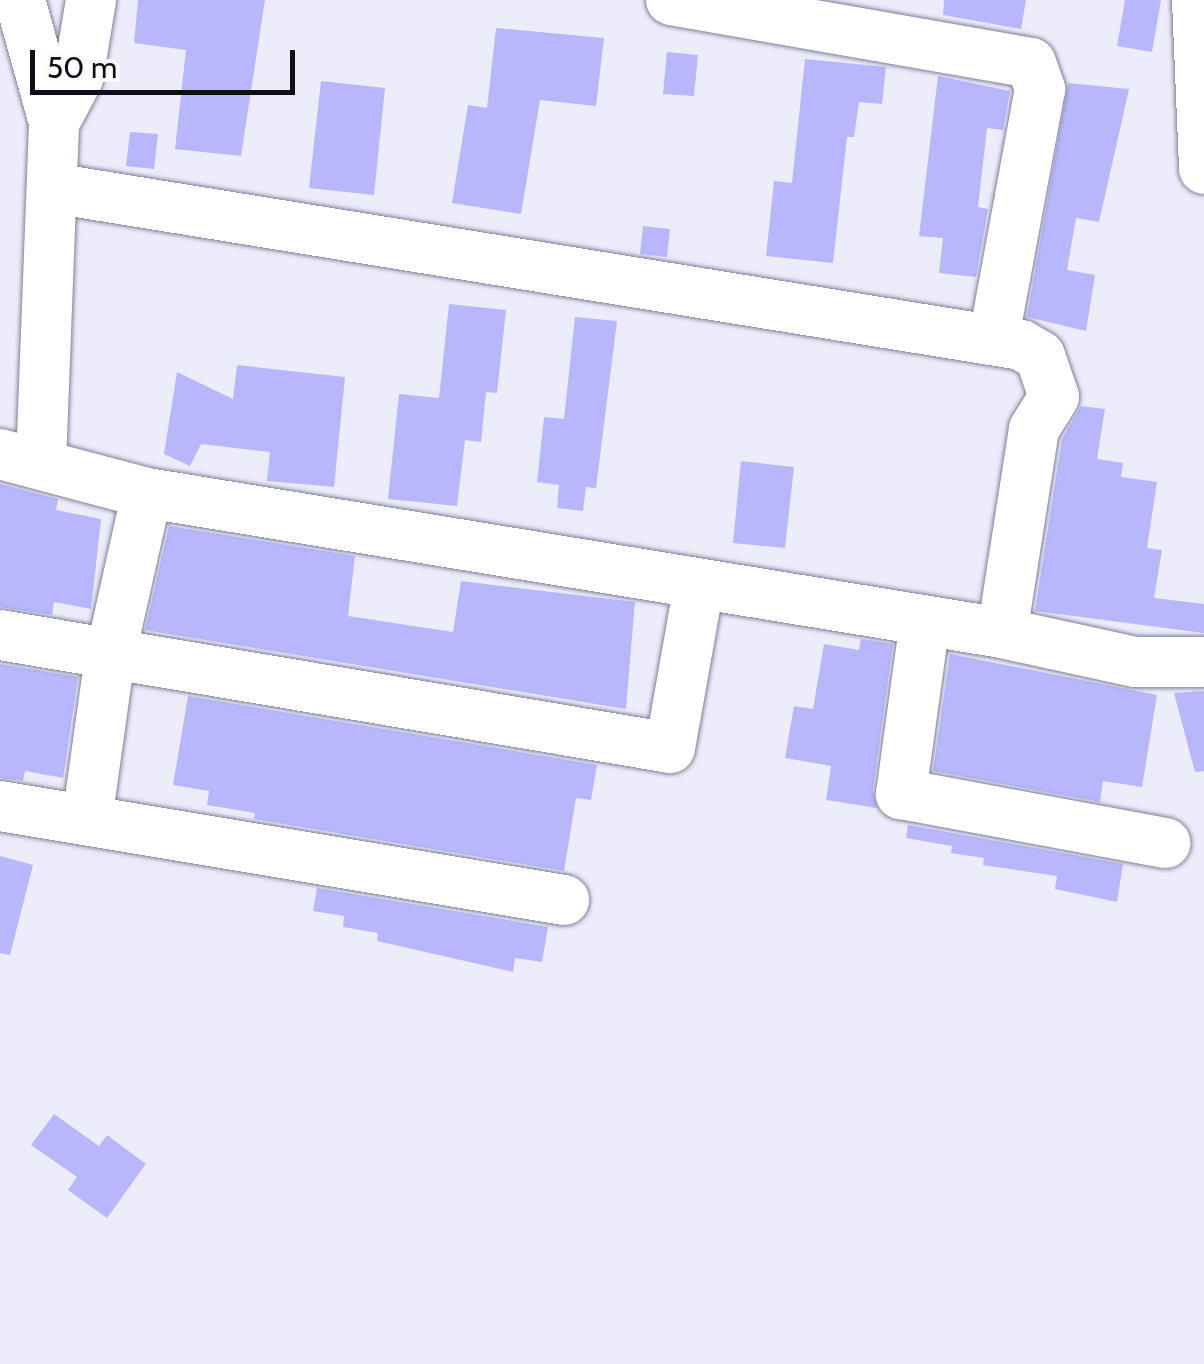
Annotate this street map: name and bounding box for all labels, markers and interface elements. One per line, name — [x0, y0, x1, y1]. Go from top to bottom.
scale bar — [35, 30, 300, 92]
text: 50 m — [47, 49, 117, 86]

